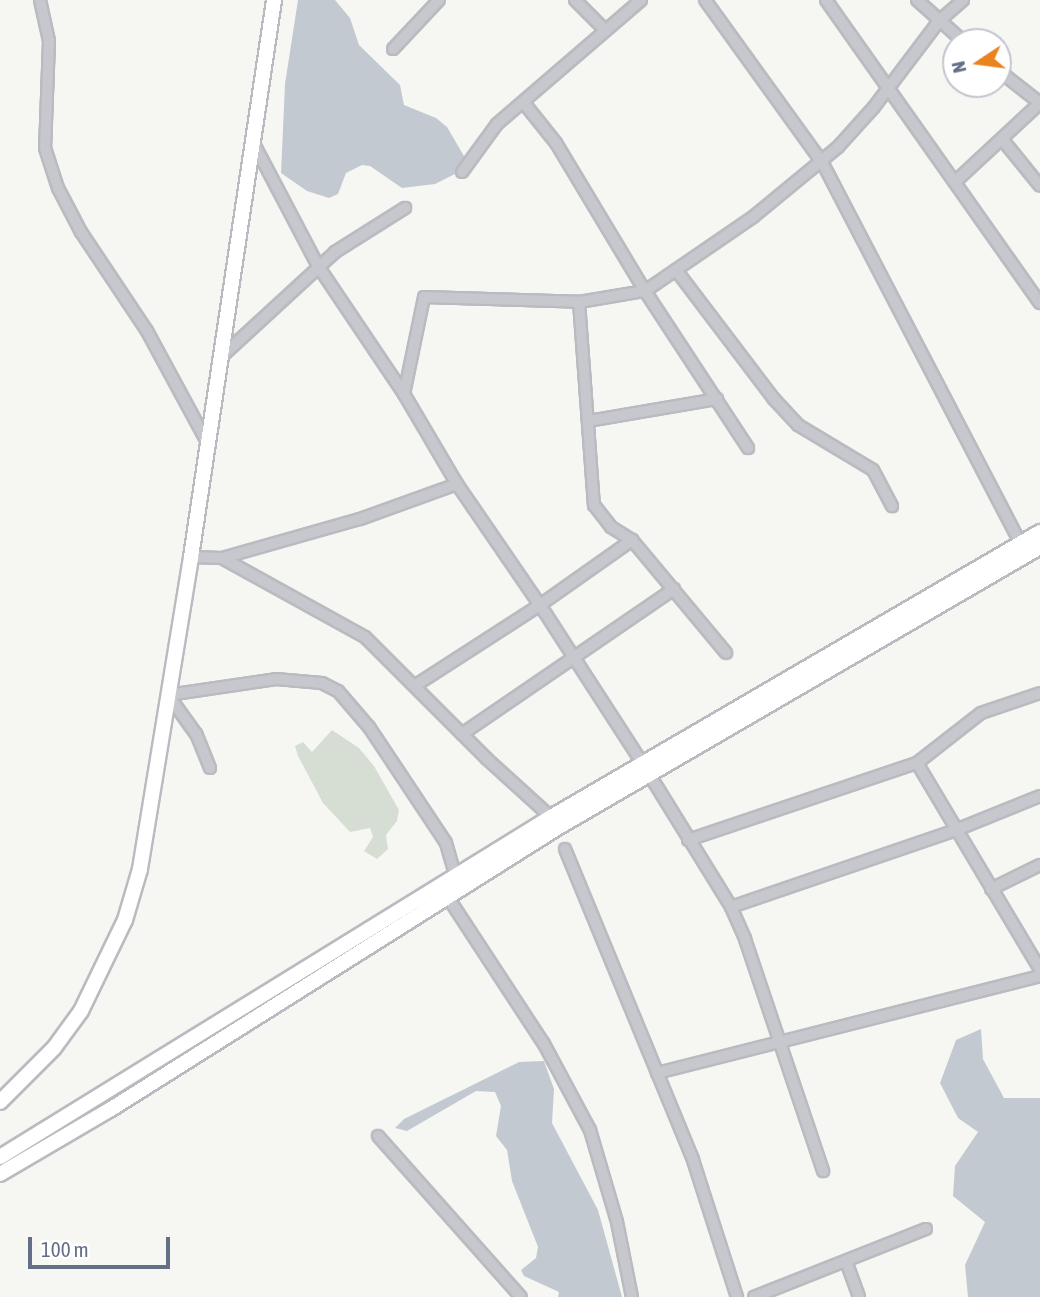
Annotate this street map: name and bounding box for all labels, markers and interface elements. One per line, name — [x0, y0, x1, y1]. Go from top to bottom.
north arrow — [942, 28, 1012, 98]
text: N — [947, 59, 970, 75]
scale bar — [32, 1224, 173, 1268]
text: 100 m — [41, 1237, 89, 1261]

